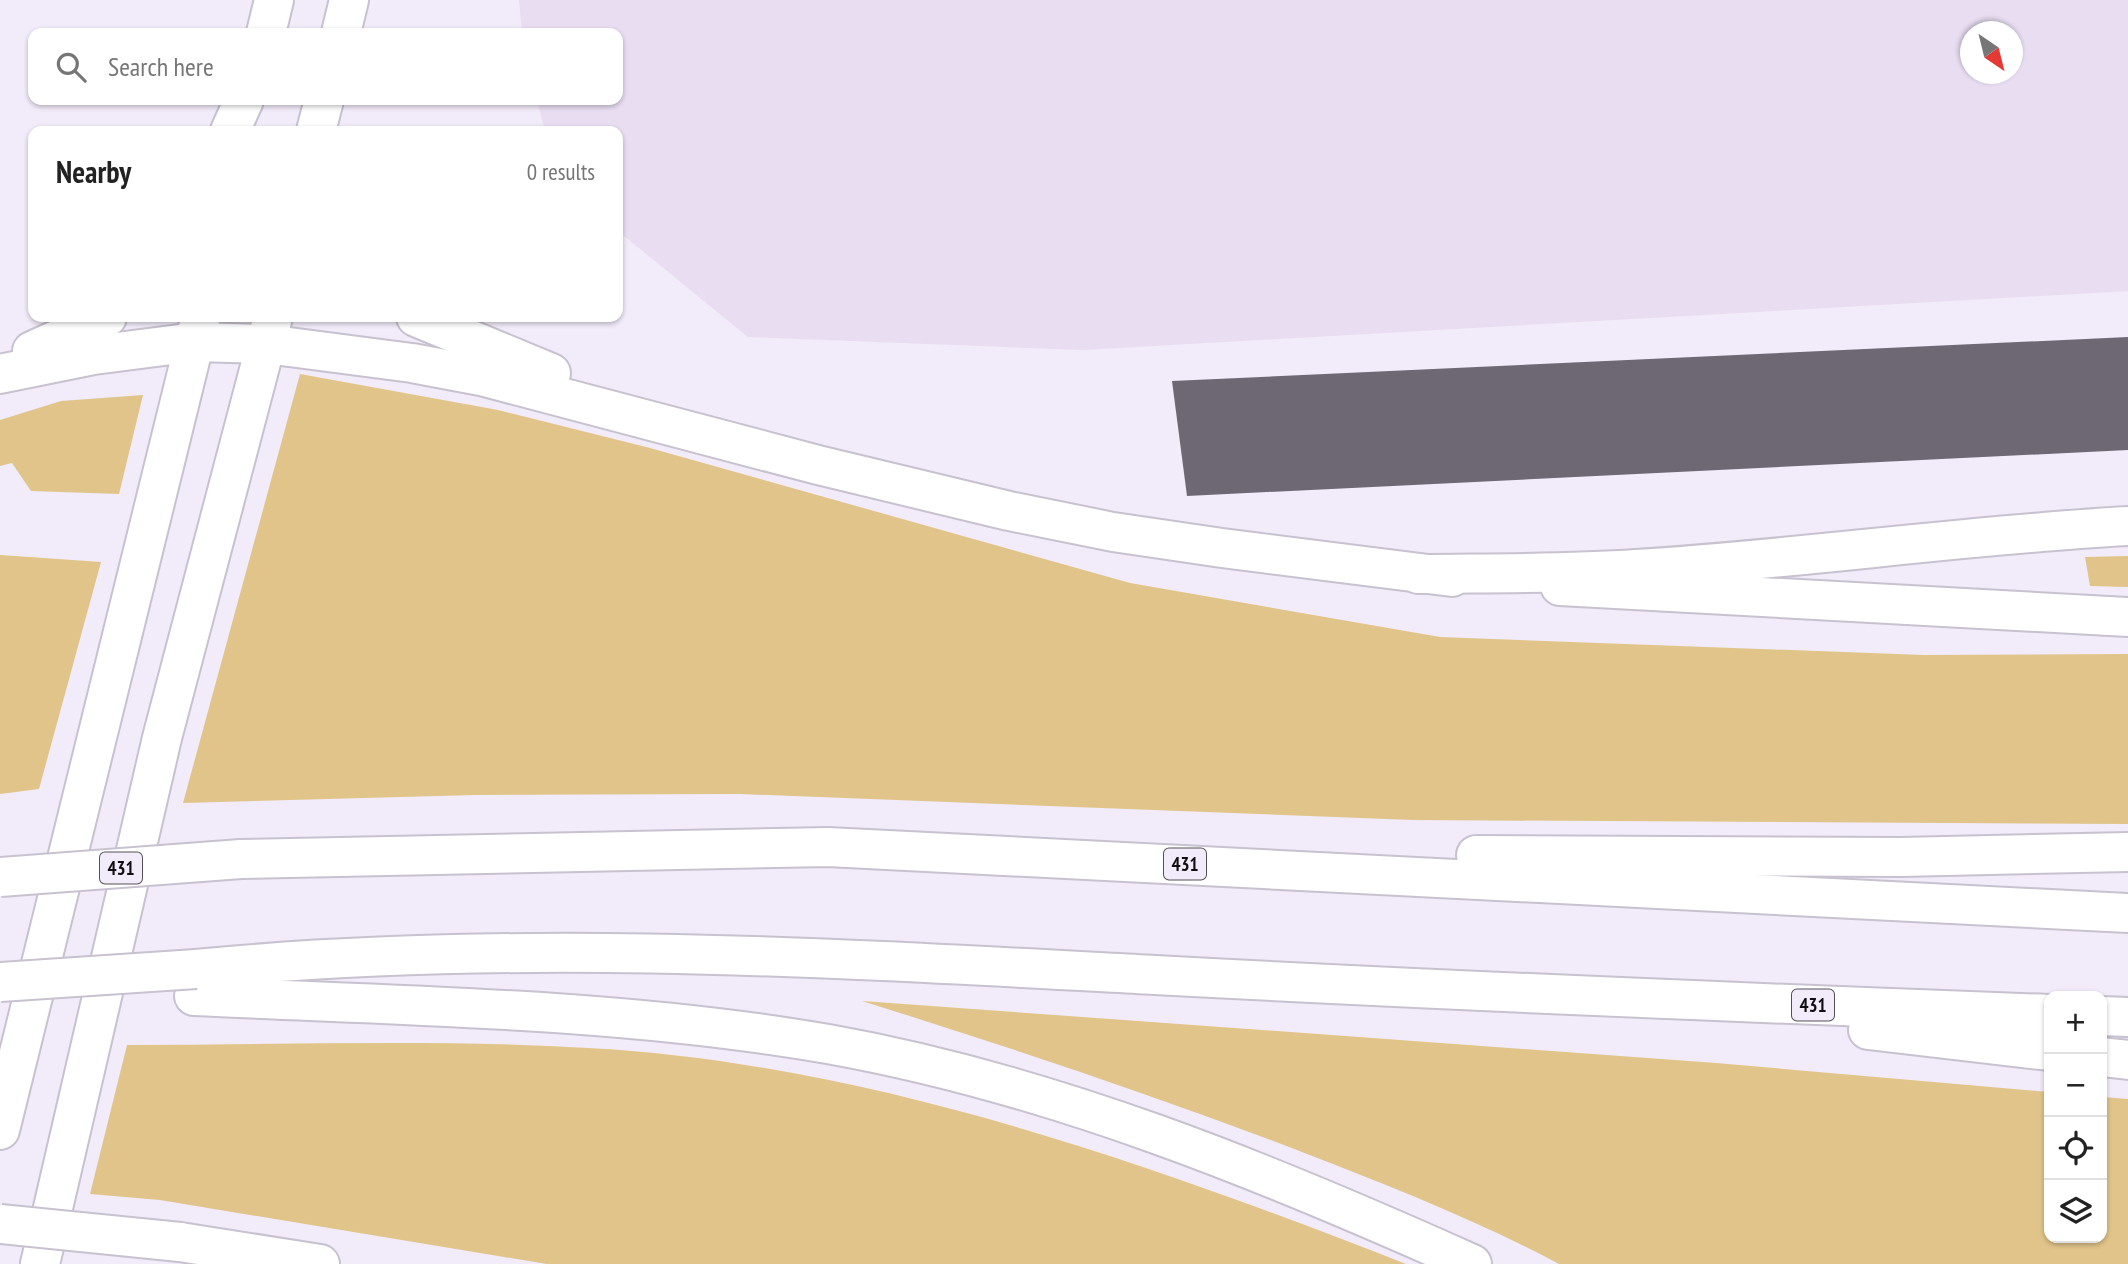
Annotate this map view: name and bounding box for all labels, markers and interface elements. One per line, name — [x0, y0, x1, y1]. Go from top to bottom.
north arrow — [1960, 21, 2023, 84]
search box — [28, 28, 623, 105]
icon: search — [52, 48, 90, 86]
text: Search here — [108, 50, 214, 83]
text: Nearby — [56, 152, 131, 191]
text: 0 results — [527, 157, 595, 186]
road number: 431 — [1164, 848, 1206, 880]
road number: 431 — [100, 852, 142, 884]
road number: 431 — [1792, 990, 1834, 1021]
map controls — [2044, 991, 2107, 1243]
button: + — [2044, 991, 2107, 1054]
button: − — [2044, 1054, 2107, 1117]
button: locate — [2044, 1117, 2107, 1180]
button: layers — [2044, 1180, 2107, 1243]

